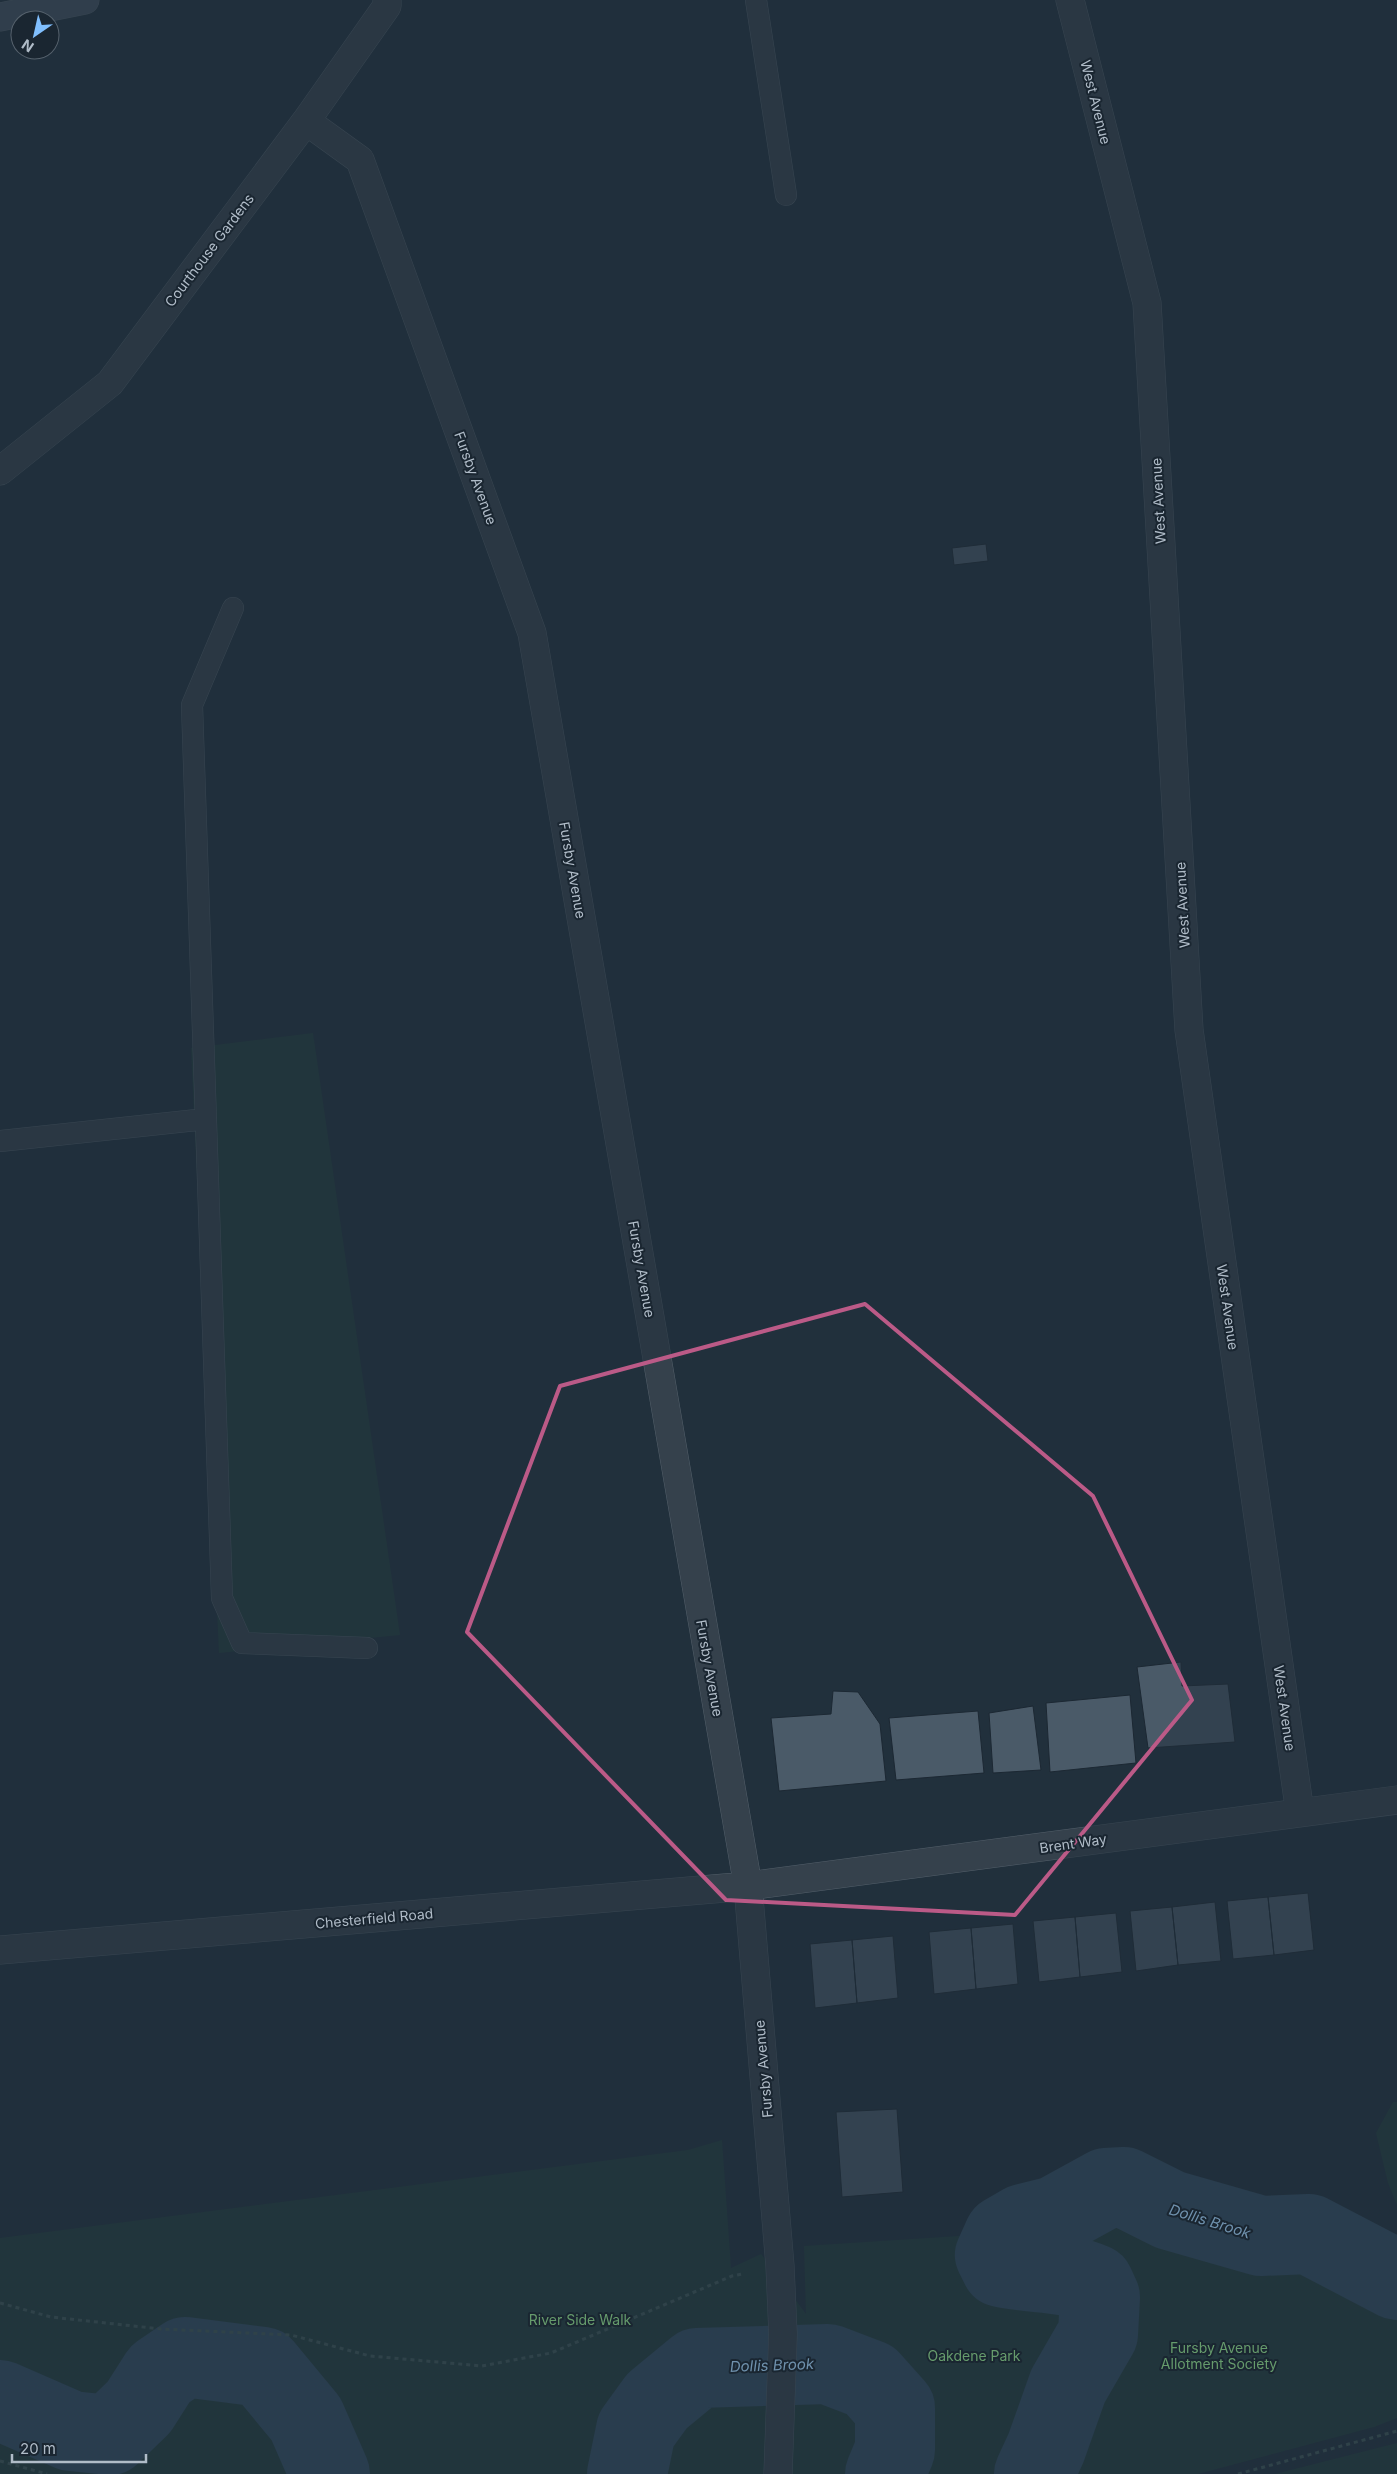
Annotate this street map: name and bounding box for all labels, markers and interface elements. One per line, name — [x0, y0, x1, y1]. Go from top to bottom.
north arrow — [10, 10, 60, 60]
text: N — [18, 36, 37, 56]
street label: West Avenue — [1077, 58, 1115, 146]
street label: Courthouse Gardens — [161, 190, 257, 310]
street label: Fursby Avenue — [451, 429, 501, 527]
street label: West Avenue — [1147, 457, 1169, 545]
street label: Fursby Avenue — [556, 820, 590, 920]
street label: West Avenue — [1171, 861, 1193, 949]
street label: Fursby Avenue — [625, 1219, 659, 1319]
street label: West Avenue — [1214, 1263, 1242, 1351]
street label: Fursby Avenue — [693, 1618, 727, 1718]
street label: West Avenue — [1271, 1664, 1299, 1752]
street label: Brent Way — [1038, 1830, 1108, 1856]
street label: Chesterfield Road — [314, 1904, 434, 1932]
street label: Fursby Avenue — [750, 2019, 776, 2119]
water label: Dollis Brook — [1167, 2200, 1254, 2243]
park label: River Side Walk — [529, 2311, 632, 2328]
park label: Fursby Avenue Allotment Society — [1161, 2339, 1277, 2372]
park label: Oakdene Park — [927, 2347, 1021, 2364]
water label: Dollis Brook — [730, 2354, 815, 2376]
scale bar — [12, 2432, 146, 2464]
text: 20 m — [20, 2439, 56, 2458]

